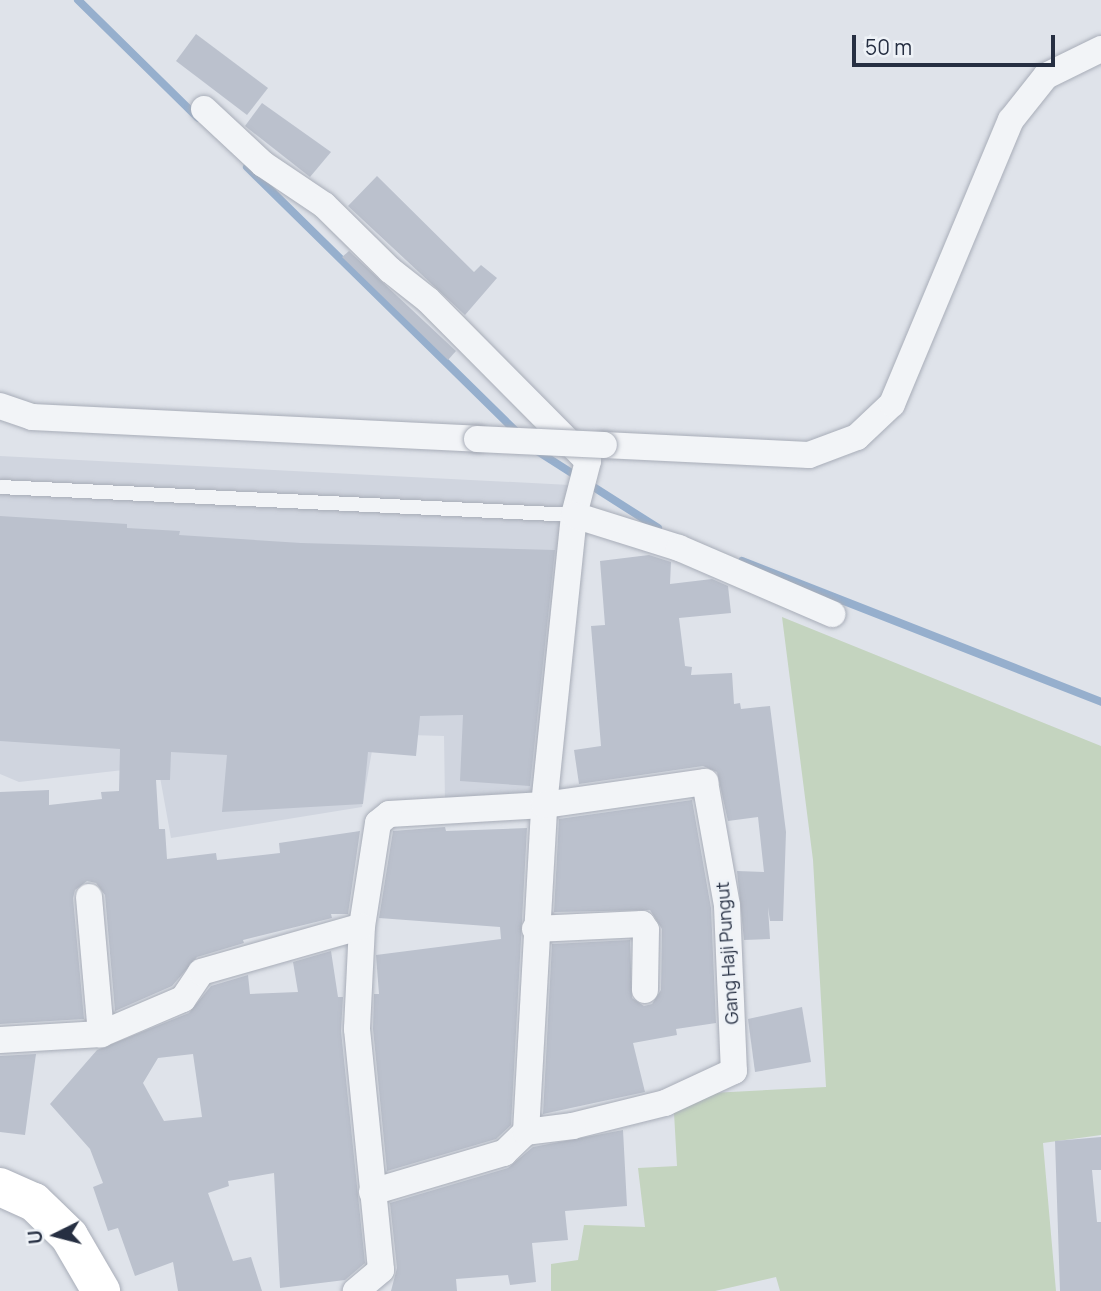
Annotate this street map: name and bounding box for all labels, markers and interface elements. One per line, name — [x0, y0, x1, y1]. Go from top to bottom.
scale bar — [856, 21, 1059, 65]
text: 50 m — [865, 33, 912, 61]
street label: Gang Haji Pungut — [711, 881, 743, 1025]
north arrow — [21, 1200, 91, 1270]
text: U — [21, 1229, 49, 1245]

